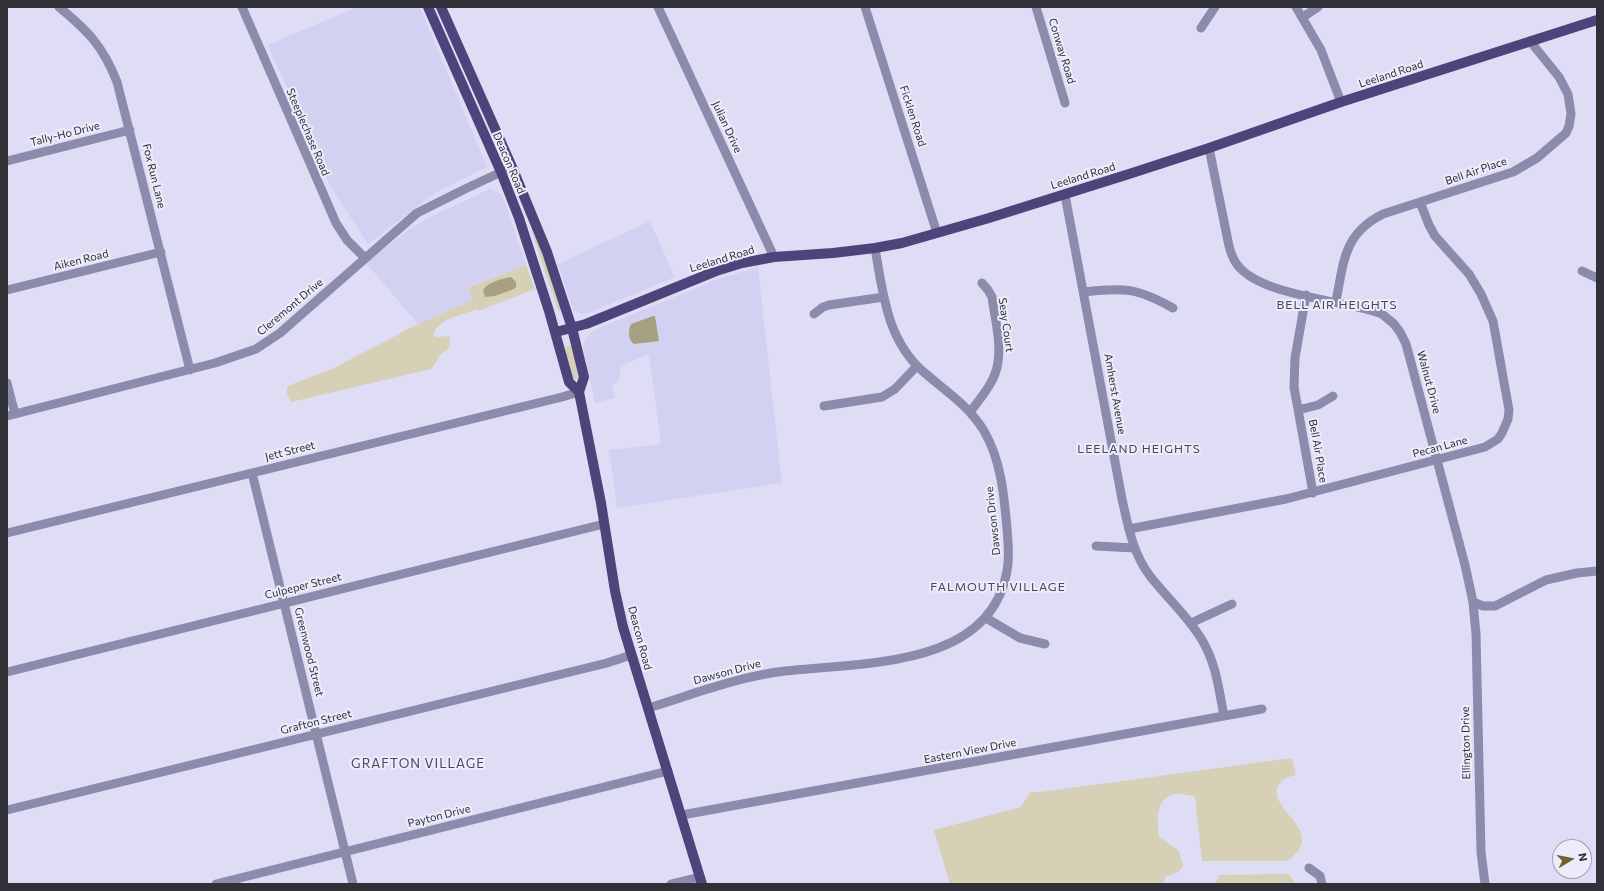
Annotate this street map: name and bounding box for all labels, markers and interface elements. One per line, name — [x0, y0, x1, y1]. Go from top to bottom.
street label: Conway Road — [1046, 17, 1078, 85]
street label: Leeland Road — [1357, 57, 1425, 91]
street label: Ficklen Road — [897, 84, 929, 148]
street label: Steeplechase Road — [284, 86, 332, 178]
street label: Julian Drive — [709, 99, 745, 155]
street label: Tally-Ho Drive — [29, 119, 101, 149]
street label: Deacon Road — [490, 130, 528, 196]
street label: Fox Run Lane — [140, 142, 168, 210]
street label: Bell Air Place — [1443, 154, 1509, 188]
street label: Leeland Road — [1049, 160, 1117, 192]
street label: Leeland Road — [688, 243, 756, 275]
street label: Aiken Road — [52, 247, 110, 273]
street label: Cleremont Drive — [254, 276, 326, 338]
street label: Seay Court — [996, 297, 1016, 353]
district label: BELL AIR HEIGHTS — [1277, 298, 1397, 312]
street label: Walnut Drive — [1414, 349, 1444, 415]
street label: Amherst Avenue — [1101, 353, 1129, 435]
street label: Bell Air Place — [1306, 418, 1330, 484]
street label: Pecan Lane — [1411, 433, 1469, 461]
street label: Jett Street — [264, 438, 316, 464]
district label: LEELAND HEIGHTS — [1077, 442, 1201, 456]
street label: Dawson Drive — [983, 486, 1003, 556]
street label: Culpeper Street — [263, 570, 343, 602]
district label: FALMOUTH VILLAGE — [930, 580, 1066, 594]
street label: Deacon Road — [625, 605, 655, 671]
street label: Greenwood Street — [292, 606, 326, 698]
street label: Dawson Drive — [692, 657, 762, 687]
street label: Ellington Drive — [1459, 706, 1473, 780]
street label: Grafton Street — [279, 707, 353, 737]
street label: Eastern View Drive — [923, 736, 1017, 766]
district label: GRAFTON VILLAGE — [351, 756, 485, 772]
street label: Payton Drive — [406, 802, 472, 830]
north arrow — [1552, 839, 1592, 879]
text: N — [1576, 852, 1590, 862]

